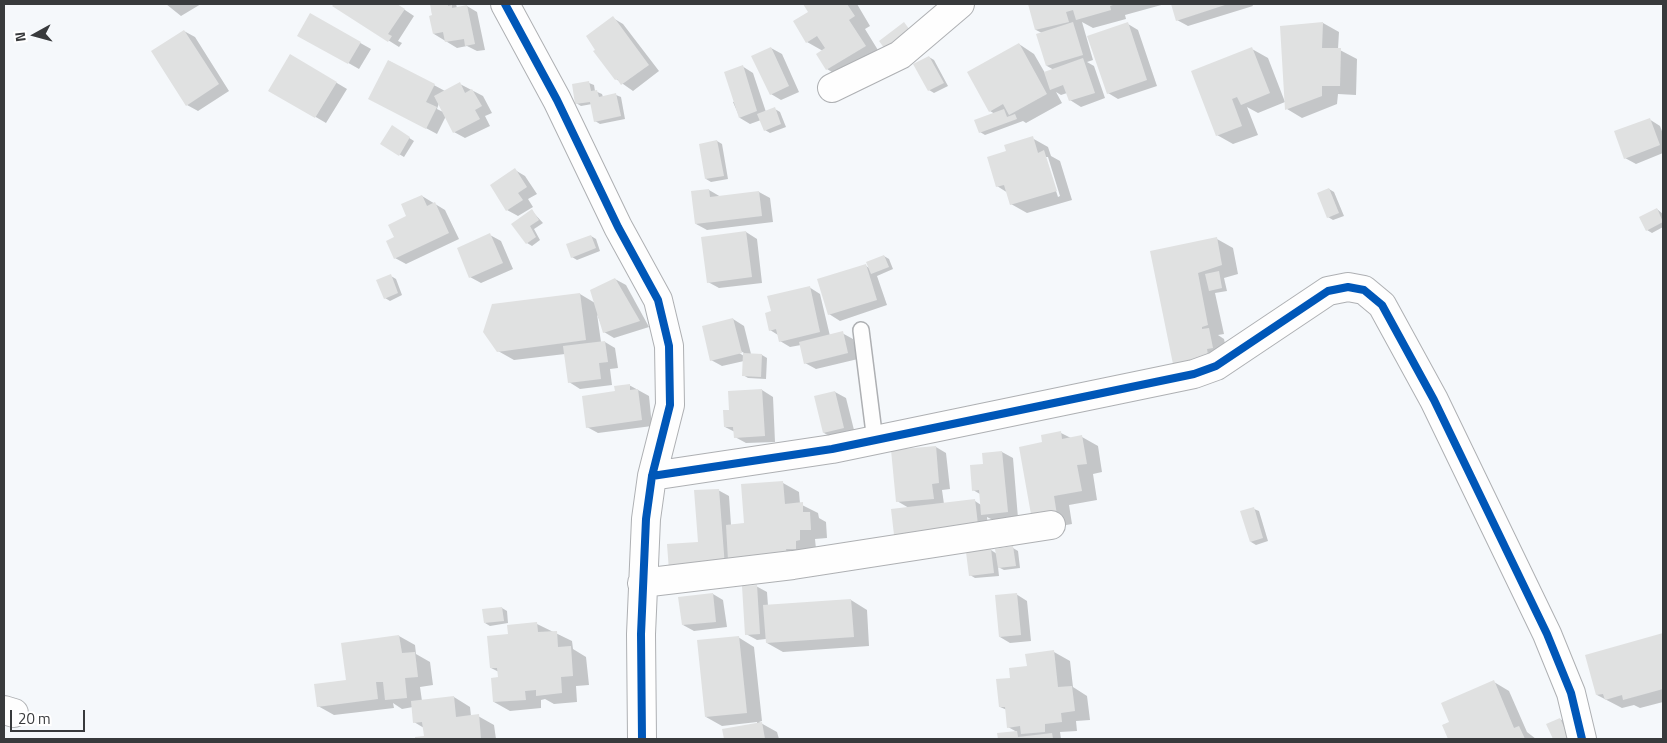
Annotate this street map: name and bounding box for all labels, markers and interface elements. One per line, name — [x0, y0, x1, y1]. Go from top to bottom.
north arrow — [10, 10, 60, 60]
text: N — [9, 31, 31, 43]
scale bar — [12, 700, 88, 732]
text: 20 m — [18, 707, 51, 730]

